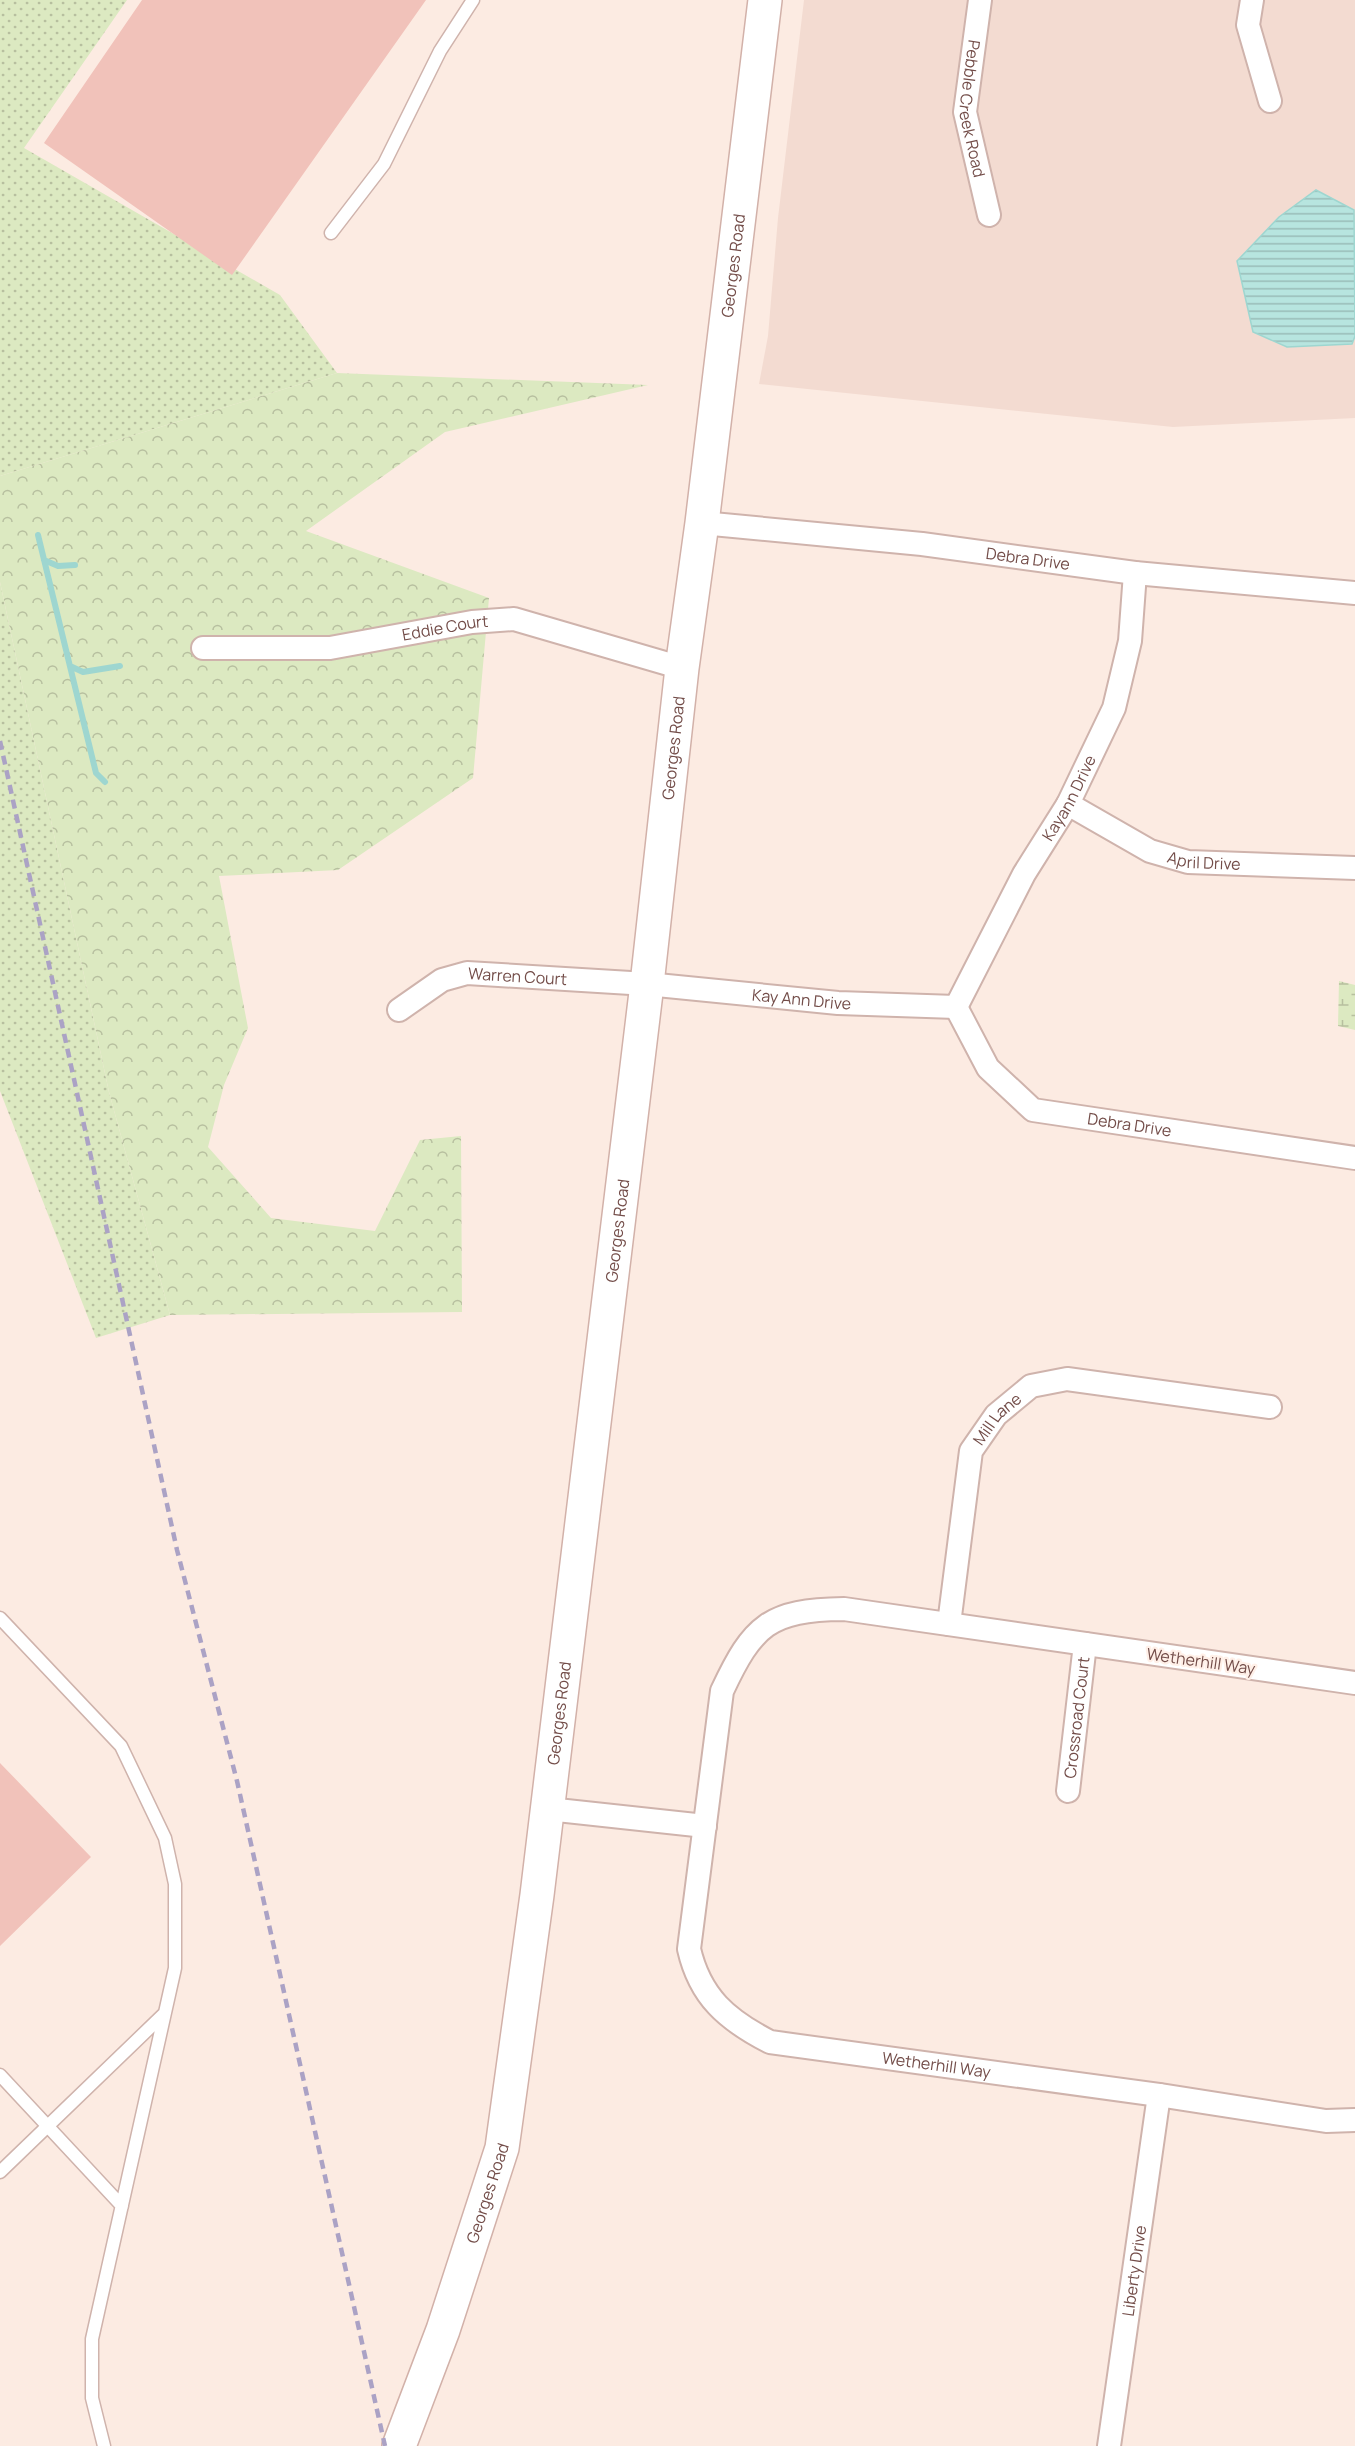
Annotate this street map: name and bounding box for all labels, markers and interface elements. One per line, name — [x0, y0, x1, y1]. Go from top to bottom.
street label: Pebble Creek Road — [954, 39, 991, 179]
street label: Georges Road — [716, 213, 750, 319]
street label: Debra Drive — [985, 542, 1071, 575]
street label: Eddie Court — [400, 610, 489, 646]
street label: Georges Road — [656, 695, 690, 801]
street label: Kayann Drive — [1037, 751, 1101, 845]
street label: April Drive — [1165, 846, 1241, 875]
street label: Warren Court — [467, 962, 568, 990]
street label: Kay Ann Drive — [751, 984, 851, 1014]
street label: Debra Drive — [1086, 1107, 1173, 1142]
street label: Georges Road — [600, 1178, 634, 1284]
street label: Mill Lane — [968, 1388, 1026, 1449]
street label: Wetherhill Way — [1145, 1642, 1257, 1680]
street label: Crossroad Court — [1059, 1655, 1094, 1780]
street label: Georges Road — [542, 1660, 576, 1766]
street label: Wetherhill Way — [881, 2046, 993, 2083]
street label: Georges Road — [461, 2140, 514, 2246]
street label: Liberty Drive — [1117, 2224, 1151, 2318]

